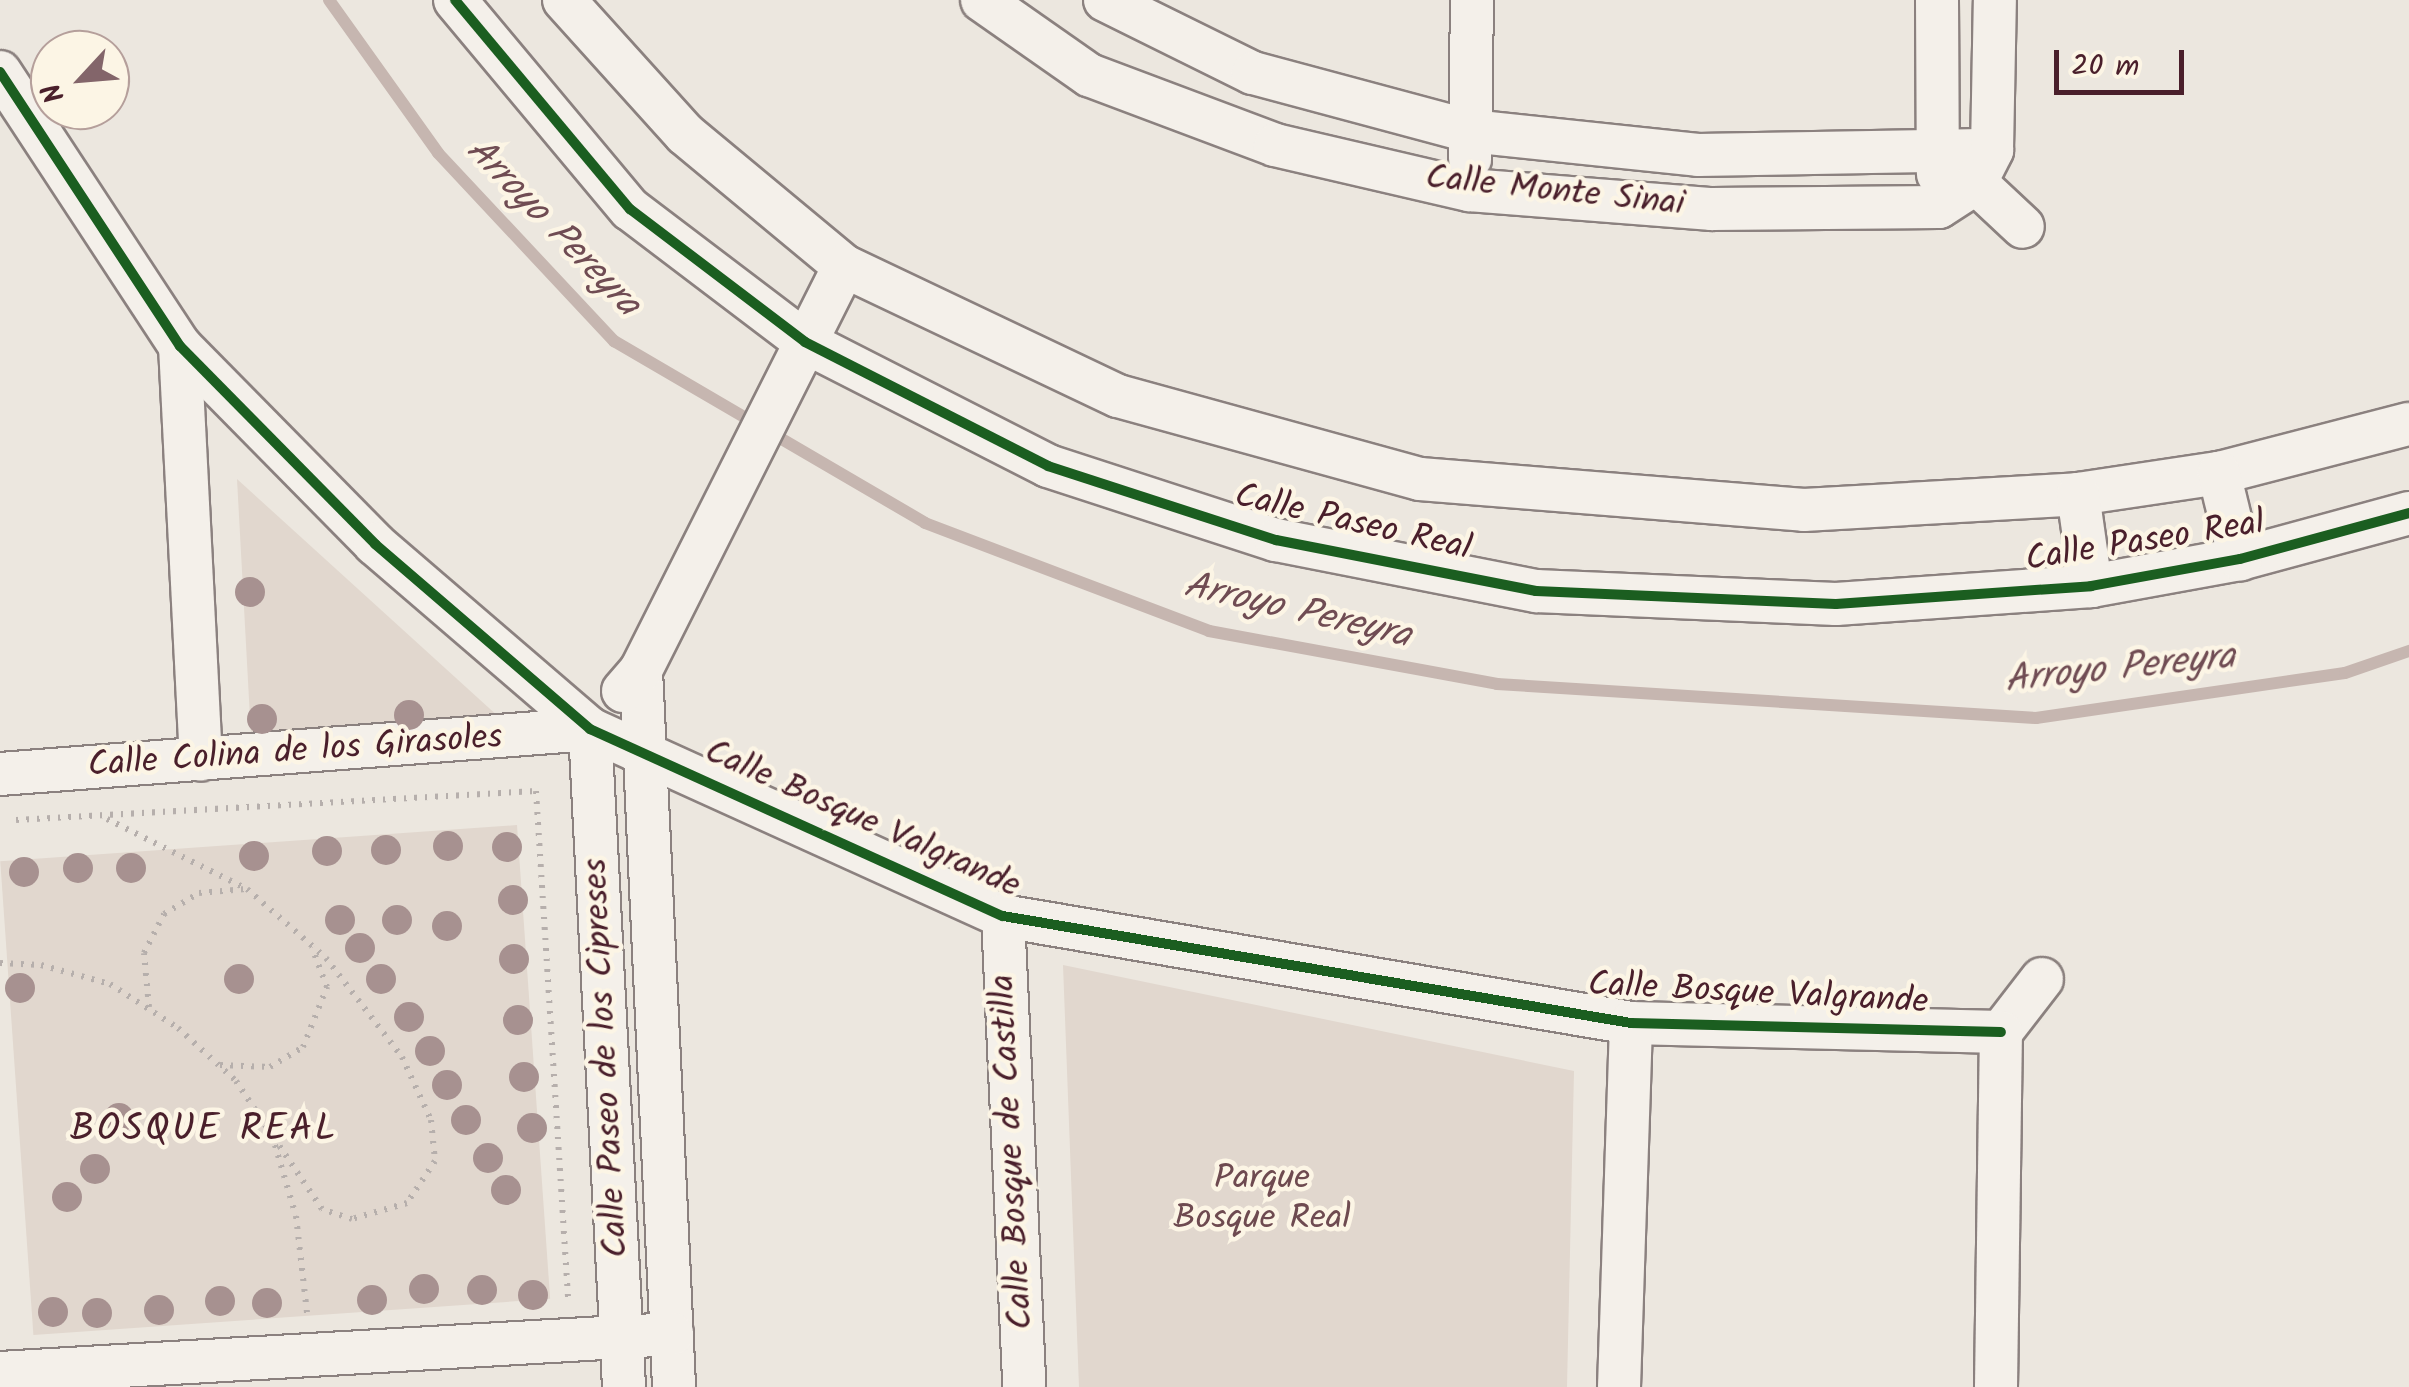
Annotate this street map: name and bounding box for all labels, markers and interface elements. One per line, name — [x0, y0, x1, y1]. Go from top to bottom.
north arrow — [30, 30, 130, 130]
scale bar — [2059, 30, 2189, 92]
text: 20 m — [2071, 43, 2139, 91]
text: N — [30, 75, 78, 110]
water label: Arroyo Pereyra — [455, 129, 649, 327]
street label: Calle Monte Sinai — [1423, 158, 1687, 226]
street label: Calle Paseo Real — [1231, 475, 1475, 571]
street label: Calle Paseo Real — [2022, 502, 2268, 582]
water label: Arroyo Pereyra — [1179, 564, 1415, 660]
water label: Arroyo Pereyra — [2003, 635, 2237, 705]
street label: Calle Colina de los Girasoles — [86, 717, 504, 787]
street label: Calle Bosque Valgrande — [698, 732, 1026, 908]
street label: Calle Paseo de los Cipreses — [576, 857, 638, 1259]
street label: Calle Bosque Valgrande — [1587, 964, 1929, 1024]
street label: Calle Bosque de Castilla — [983, 973, 1043, 1331]
district label: BOSQUE REAL — [70, 1108, 338, 1154]
park label: Parque Bosque Real — [1173, 1158, 1351, 1240]

